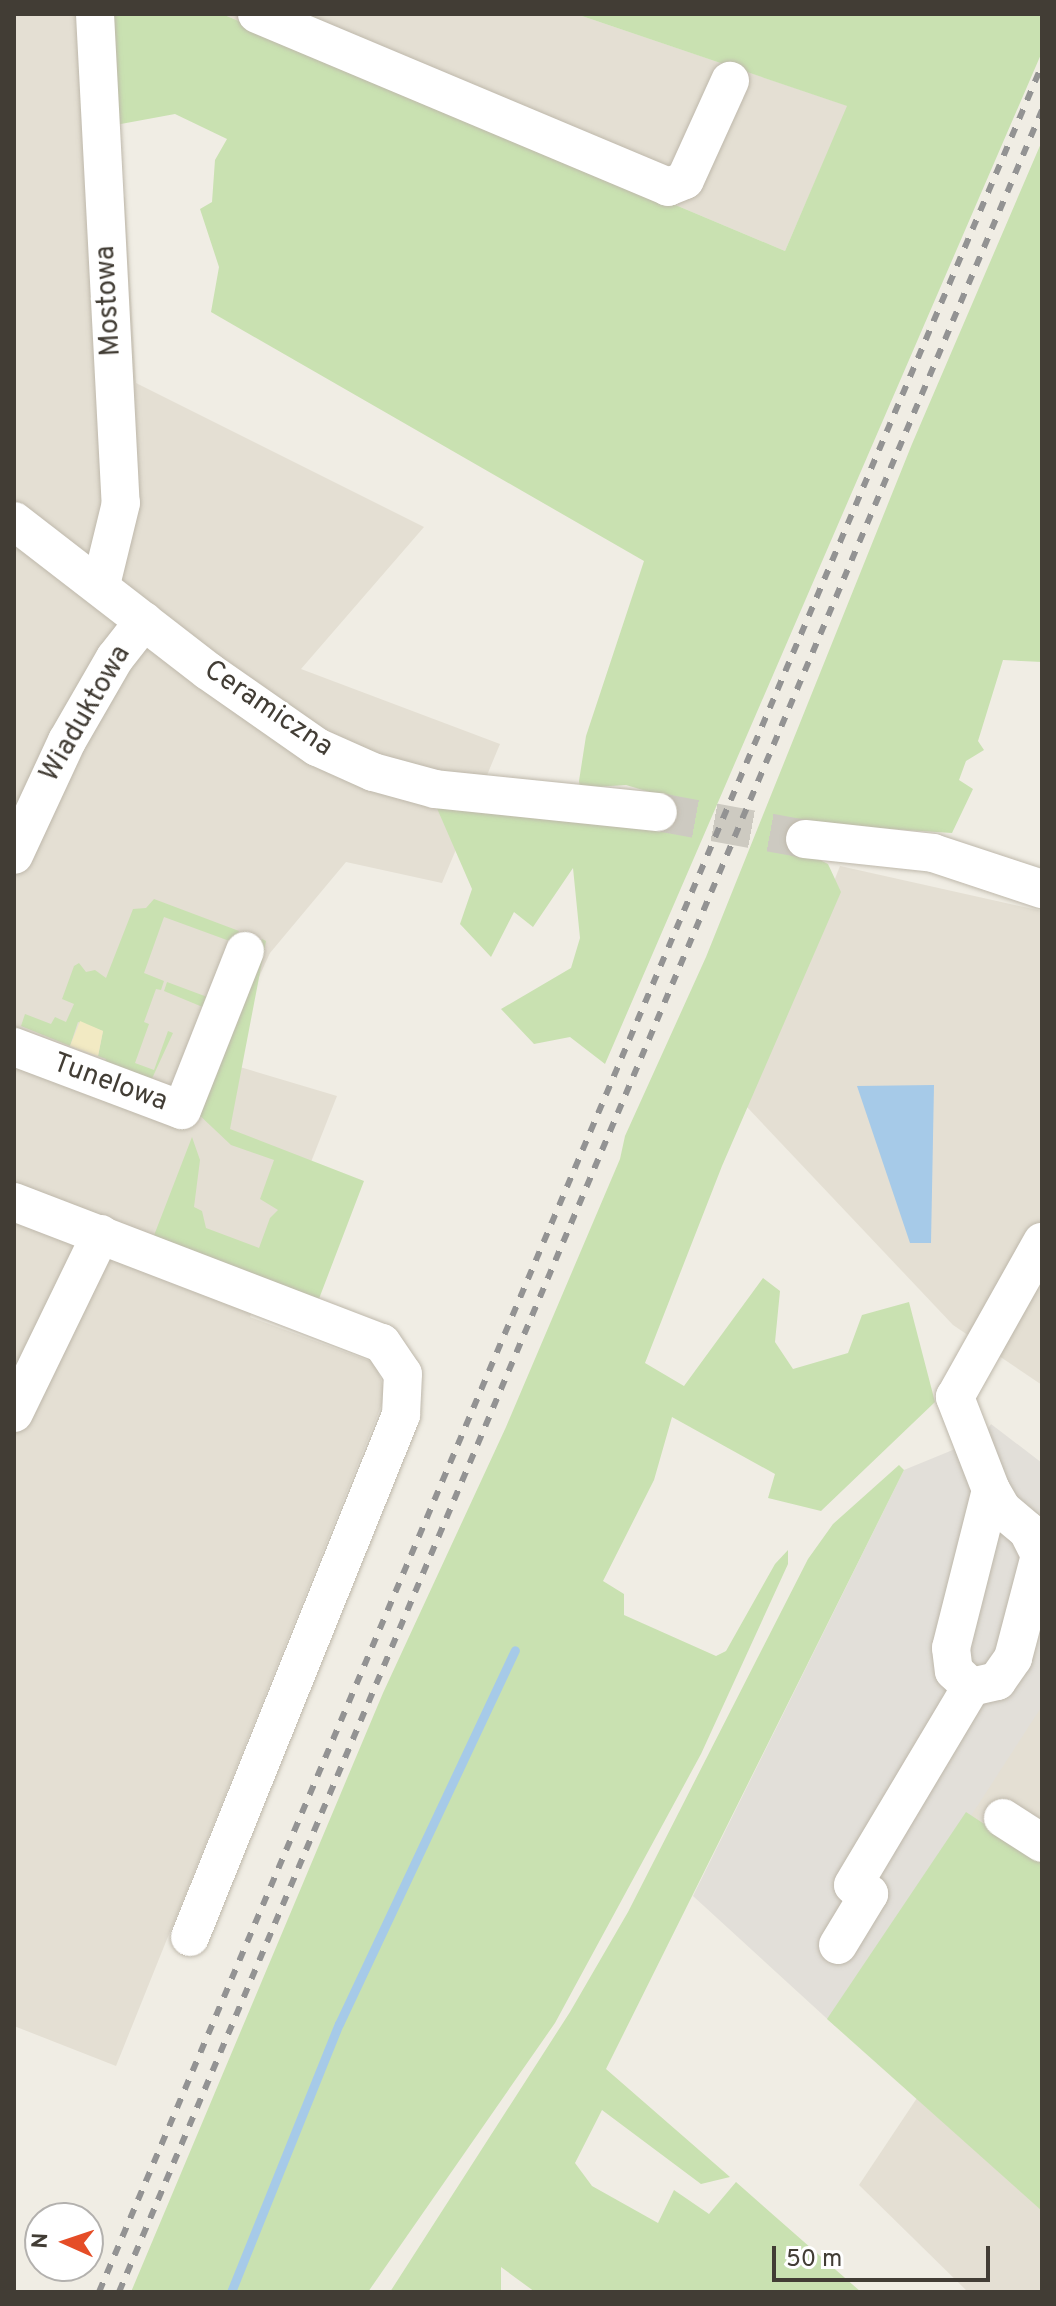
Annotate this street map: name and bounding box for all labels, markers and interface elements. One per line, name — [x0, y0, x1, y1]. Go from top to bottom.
street label: Mostowa — [89, 245, 129, 357]
street label: Wiaduktowa — [33, 640, 139, 788]
street label: Ceramiczna — [197, 654, 339, 764]
street label: Tunelowa — [48, 1047, 172, 1119]
north arrow — [24, 2202, 104, 2282]
scale bar — [776, 2230, 994, 2280]
text: N — [28, 2232, 55, 2249]
text: 50 m — [786, 2245, 842, 2275]

